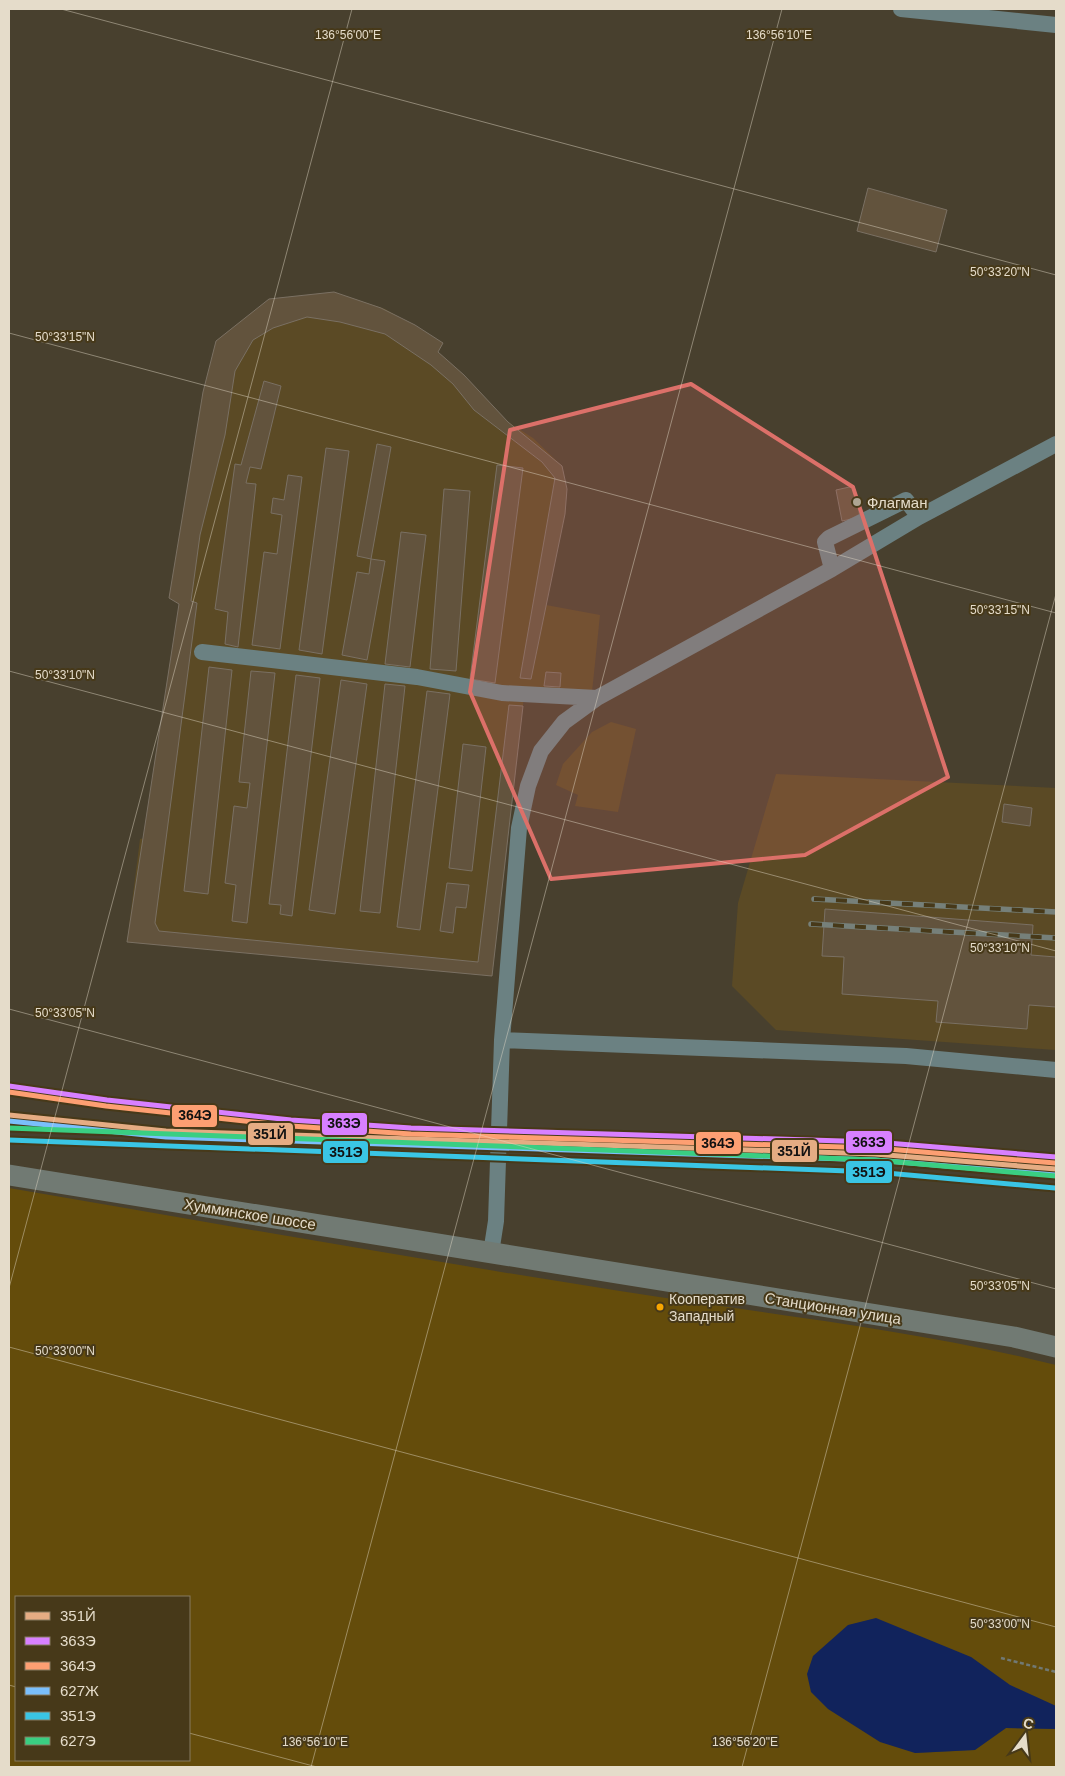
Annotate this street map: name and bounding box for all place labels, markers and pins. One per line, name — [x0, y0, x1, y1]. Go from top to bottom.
place label: Флагман — [867, 494, 927, 511]
marker: Флагман — [851, 496, 863, 508]
place label: Кооператив Западный — [669, 1291, 745, 1324]
marker: Кооператив Западный — [655, 1302, 665, 1312]

